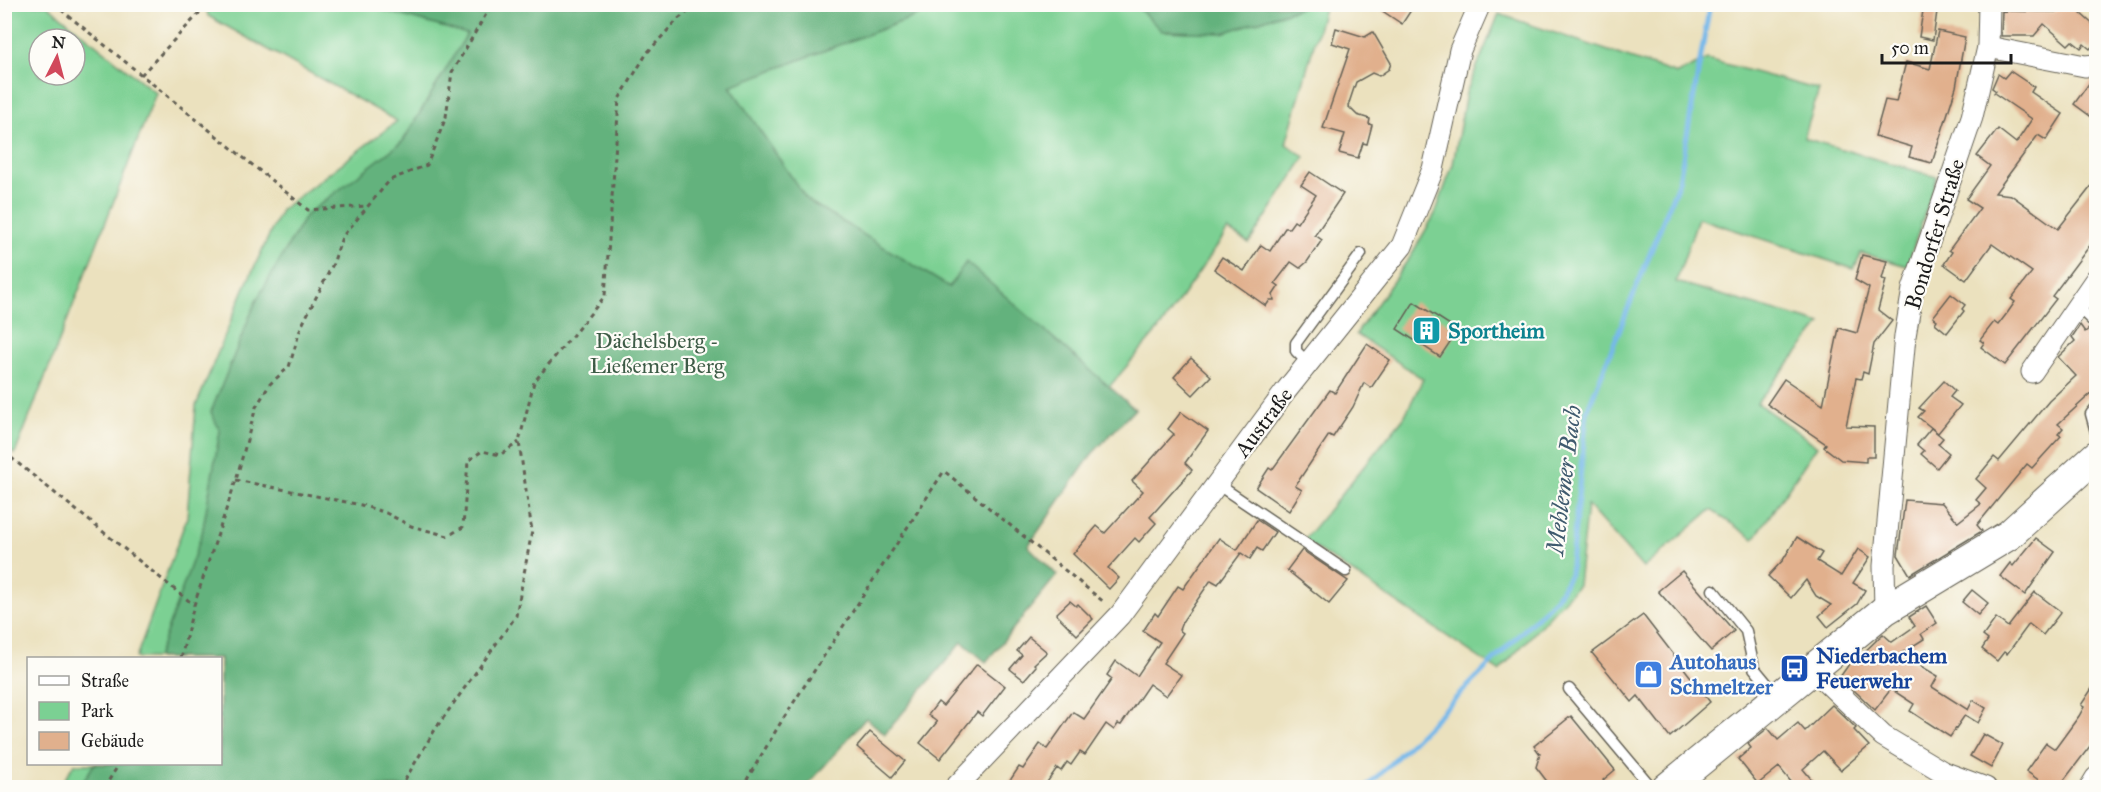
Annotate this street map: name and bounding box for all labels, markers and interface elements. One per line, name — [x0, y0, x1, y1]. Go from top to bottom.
north arrow — [27, 27, 87, 87]
scale bar — [1882, 27, 2011, 65]
text: N — [51, 32, 67, 53]
text: 50 m — [1891, 37, 1929, 59]
street label: Bondorfer Straße — [1899, 156, 1970, 313]
building icon: Sportheim — [1411, 314, 1443, 346]
place label: Sportheim — [1448, 317, 1545, 344]
park label: Dächelsberg - Ließemer Berg — [590, 327, 725, 379]
street label: Austraße — [1228, 382, 1298, 463]
water label: Mehlemer Bach — [1540, 403, 1588, 558]
place label: Niederbachem Feuerwehr — [1816, 642, 1948, 694]
place label: Autohaus Schmeltzer — [1668, 648, 1774, 700]
bus stop icon: Niederbachem Feuerwehr — [1779, 652, 1811, 684]
legend — [27, 657, 222, 765]
shop icon: Autohaus Schmeltzer — [1633, 658, 1665, 690]
text: Straße — [81, 670, 129, 692]
text: Park — [81, 700, 114, 722]
text: Gebäude — [81, 730, 144, 752]

